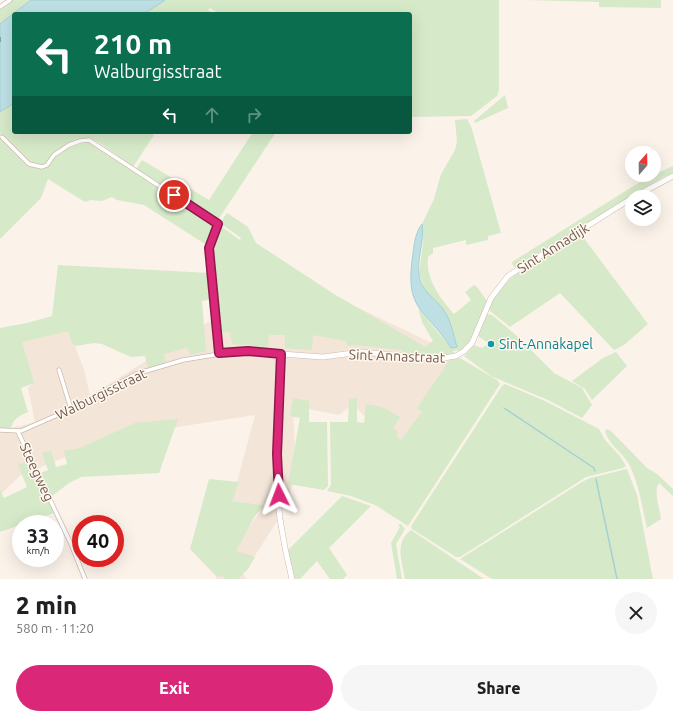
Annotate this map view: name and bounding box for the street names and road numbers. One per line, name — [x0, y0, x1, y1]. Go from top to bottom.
street label: Sint Annadijk — [514, 220, 592, 276]
street label: Sint Annastraat — [349, 346, 446, 366]
street label: Walburgisstraat — [53, 365, 150, 423]
street label: Steegweg — [16, 440, 58, 504]

